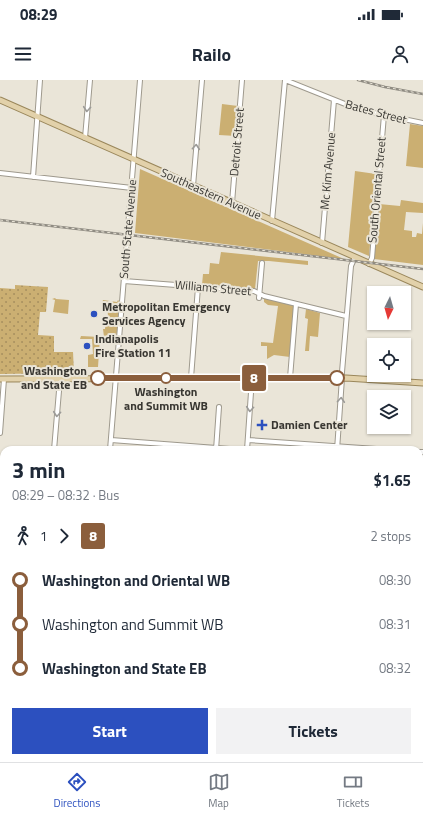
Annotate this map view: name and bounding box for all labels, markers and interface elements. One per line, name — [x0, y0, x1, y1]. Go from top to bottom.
text: 08:29 — [20, 3, 57, 26]
text: Railo — [192, 41, 231, 68]
icon: menu — [12, 43, 34, 65]
icon: person — [389, 43, 411, 65]
street label: Bates Street — [343, 94, 410, 129]
one-way arrow — [83, 106, 92, 112]
street label: Detroit Street — [224, 106, 249, 177]
street label: Mc Kim Avenue — [315, 131, 340, 210]
street label: South Oriental Street — [362, 135, 391, 244]
one-way arrow — [191, 144, 200, 150]
street label: Southeastern Avenue — [158, 163, 265, 224]
street label: South State Avenue — [114, 179, 141, 279]
street label: Williams Street — [174, 275, 253, 300]
north arrow — [367, 286, 411, 330]
map controls — [367, 286, 411, 434]
place label: Metropolitan Emergency Services Agency — [102, 297, 230, 330]
marker: Metropolitan Emergency Services Agency — [89, 309, 99, 319]
place label: Indianapolis Fire Station 11 — [95, 329, 171, 362]
button: locate — [367, 338, 411, 382]
marker: Indianapolis Fire Station 11 — [82, 341, 92, 351]
place label: Washington and State EB — [21, 361, 87, 394]
line badge: 8 — [241, 365, 267, 391]
text: 8 — [250, 367, 258, 388]
marker: Washington and State EB — [90, 370, 106, 386]
unlabelled marker — [329, 370, 345, 386]
marker: Washington and Summit WB — [160, 372, 172, 384]
place label: Washington and Summit WB — [124, 382, 208, 415]
button: layers — [367, 390, 411, 434]
one-way arrow — [336, 397, 345, 403]
one-way arrow — [246, 406, 255, 412]
one-way arrow — [52, 411, 61, 417]
place label: Damien Center — [271, 415, 348, 434]
marker: Damien Center — [256, 419, 268, 431]
text: 3 min — [12, 453, 65, 487]
text: $1.65 — [374, 469, 411, 492]
text: 08:29 – 08:32 · Bus — [12, 485, 119, 505]
icon: walk — [12, 525, 34, 547]
icon: forward — [53, 525, 75, 547]
text: 8 — [89, 525, 97, 546]
text: 1 — [40, 526, 47, 546]
text: 2 stops — [370, 526, 411, 546]
text: Washington and Oriental WB — [42, 569, 230, 592]
text: 08:30 — [379, 570, 411, 590]
text: Washington and Summit WB — [42, 613, 224, 636]
text: 08:31 — [379, 614, 411, 634]
text: Washington and State EB — [42, 657, 207, 680]
text: 08:32 — [379, 658, 411, 678]
button: Start — [12, 708, 208, 754]
button: Tickets — [216, 708, 411, 754]
tab: Directions — [54, 771, 100, 811]
tab: Map — [208, 771, 230, 811]
tab: Tickets — [337, 771, 369, 811]

